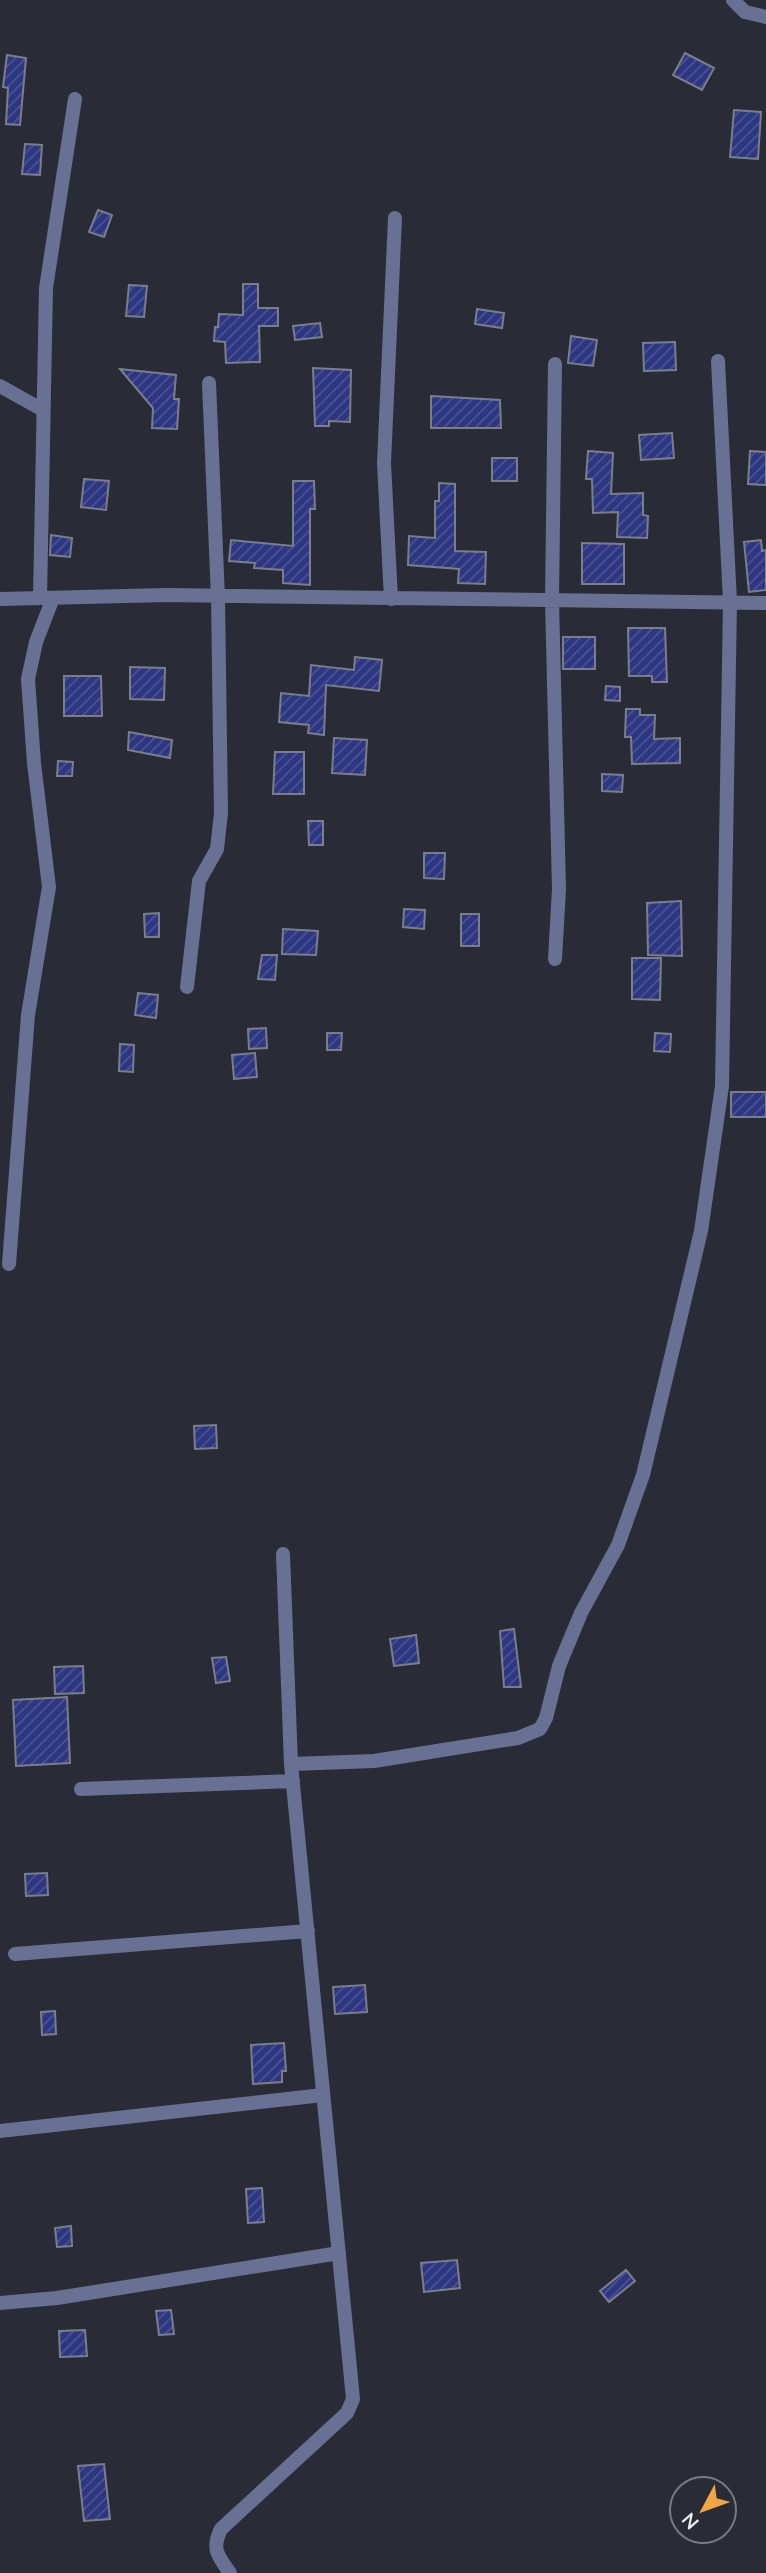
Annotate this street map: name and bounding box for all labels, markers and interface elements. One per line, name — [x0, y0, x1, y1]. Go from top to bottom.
north arrow — [668, 2475, 738, 2545]
text: N — [676, 2507, 705, 2534]

